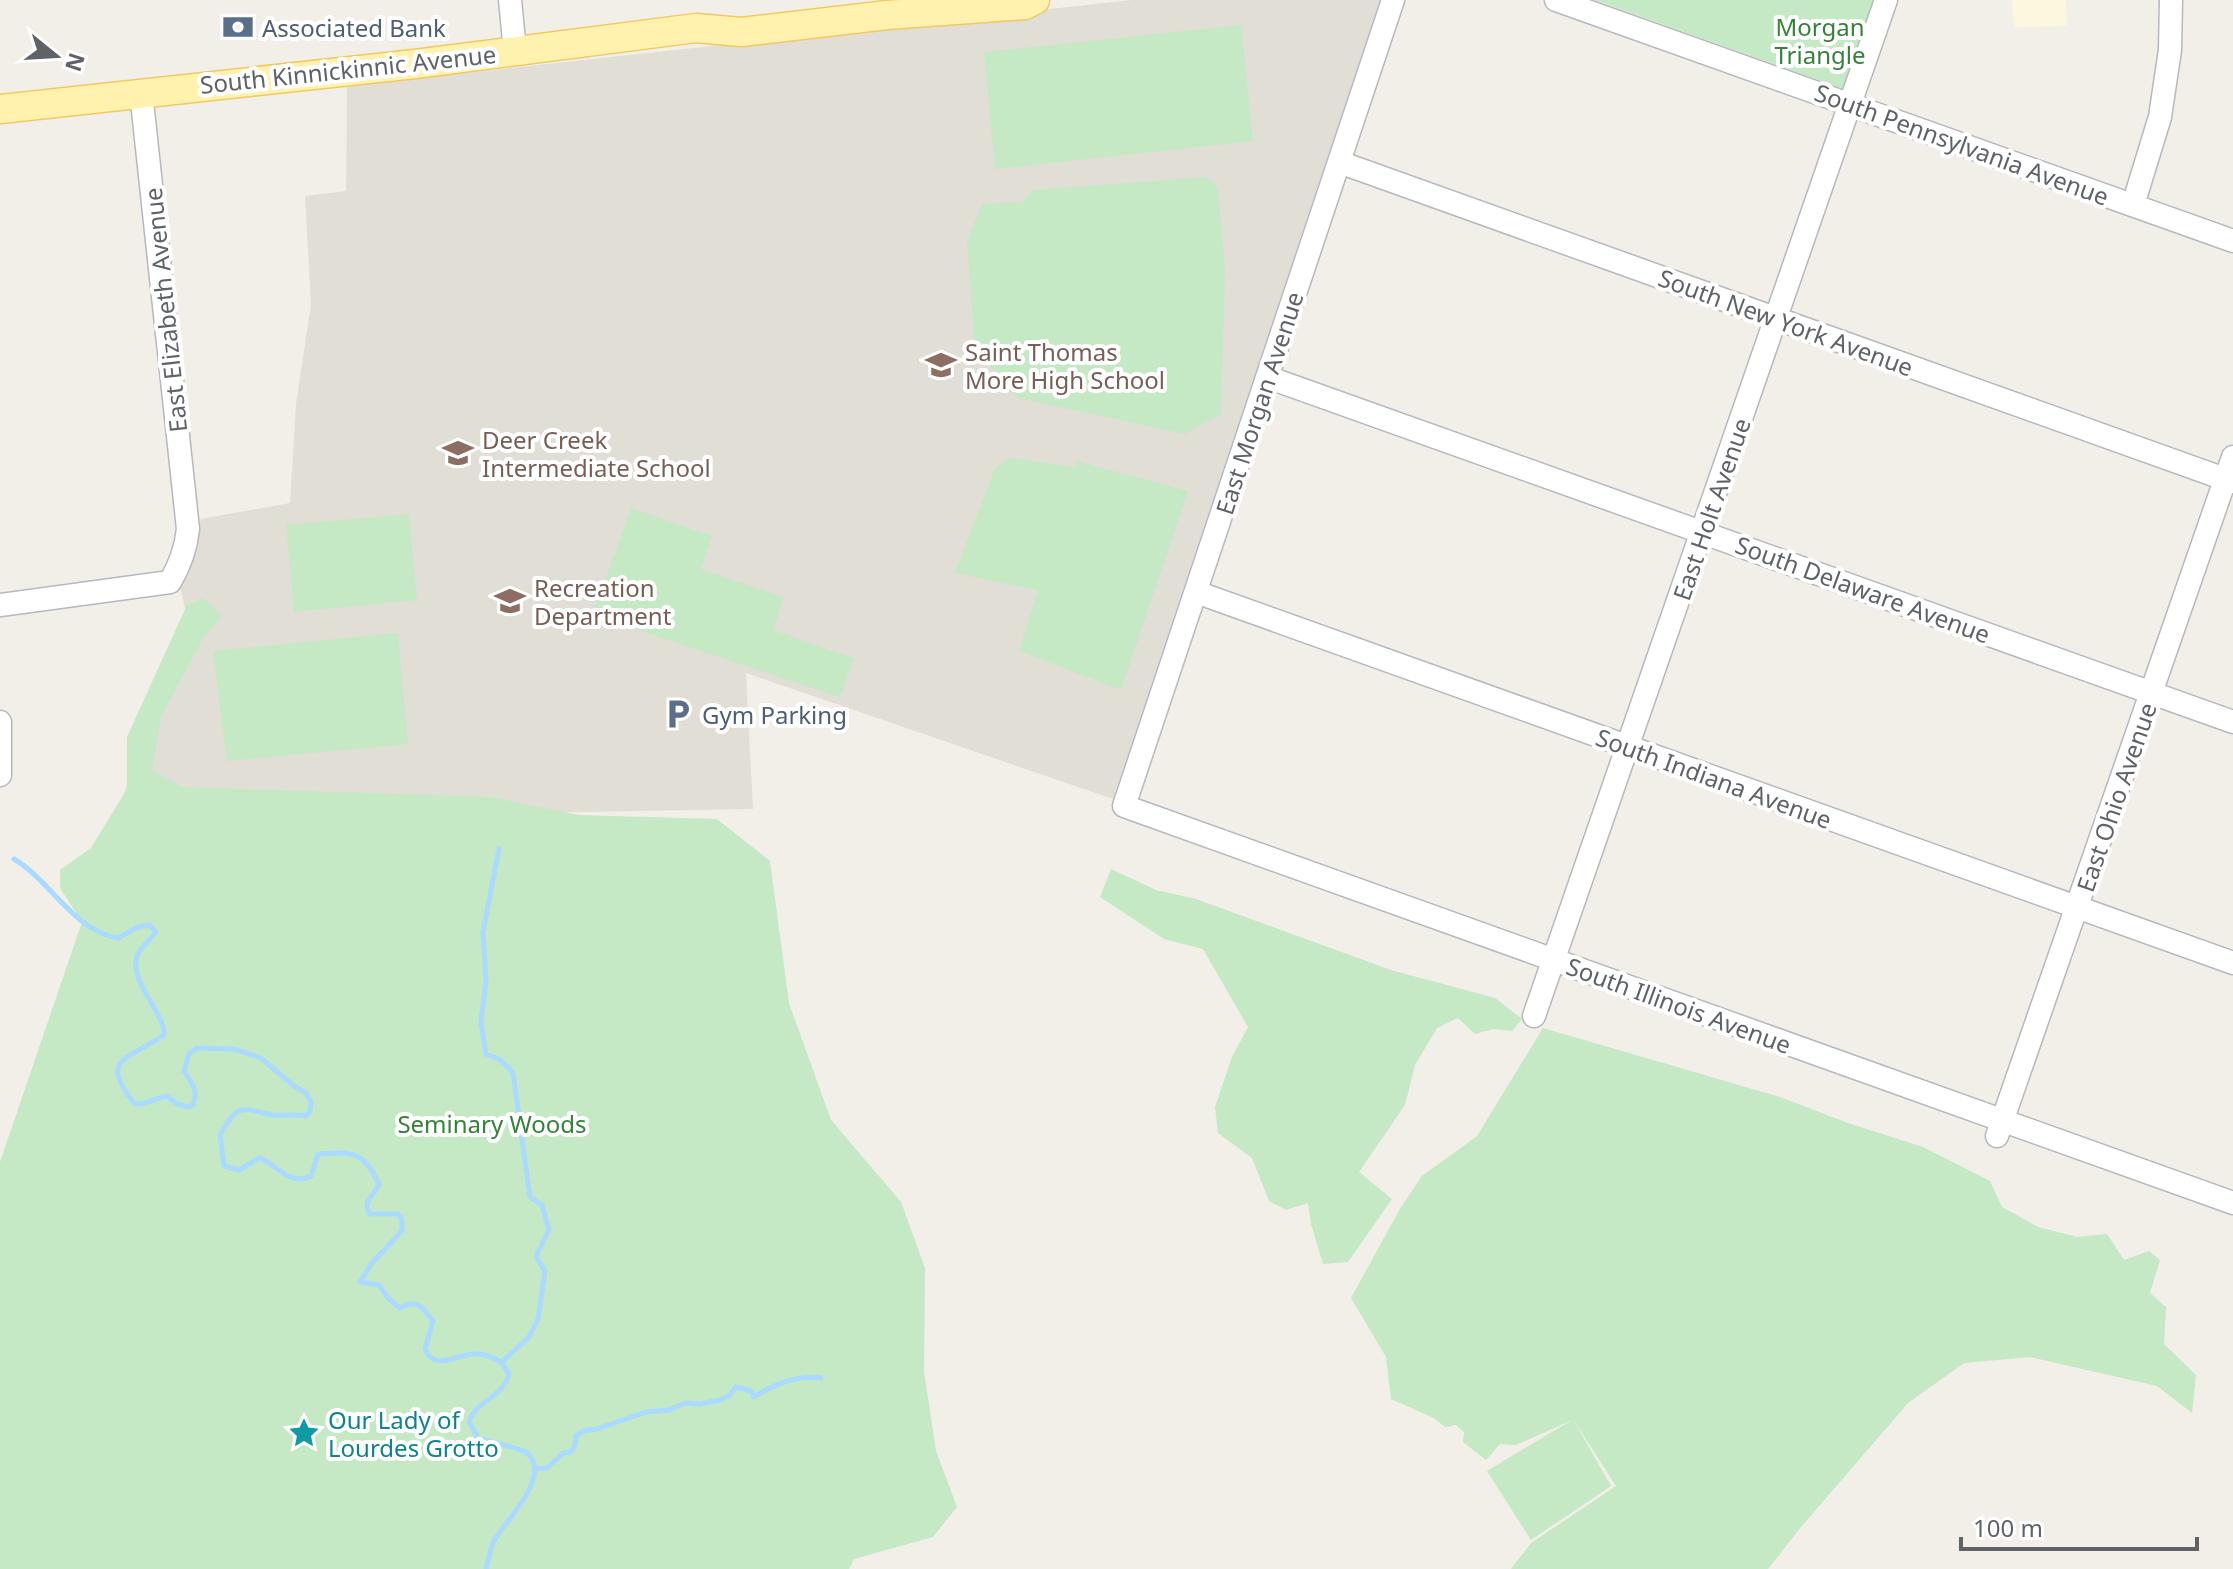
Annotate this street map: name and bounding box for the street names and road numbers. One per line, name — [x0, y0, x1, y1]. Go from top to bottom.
street label: South Kinnickinnic Avenue — [198, 37, 498, 101]
street label: South Pennsylvania Avenue — [1810, 75, 2114, 213]
street label: East Elizabeth Avenue — [136, 186, 194, 434]
street label: South New York Avenue — [1654, 261, 1918, 383]
street label: East Morgan Avenue — [1207, 287, 1311, 519]
street label: East Holt Avenue — [1664, 413, 1758, 605]
street label: South Delaware Avenue — [1731, 528, 1995, 650]
street label: East Ohio Avenue — [2068, 698, 2164, 896]
street label: South Indiana Avenue — [1592, 720, 1836, 836]
street label: South Illinois Avenue — [1562, 949, 1796, 1061]

